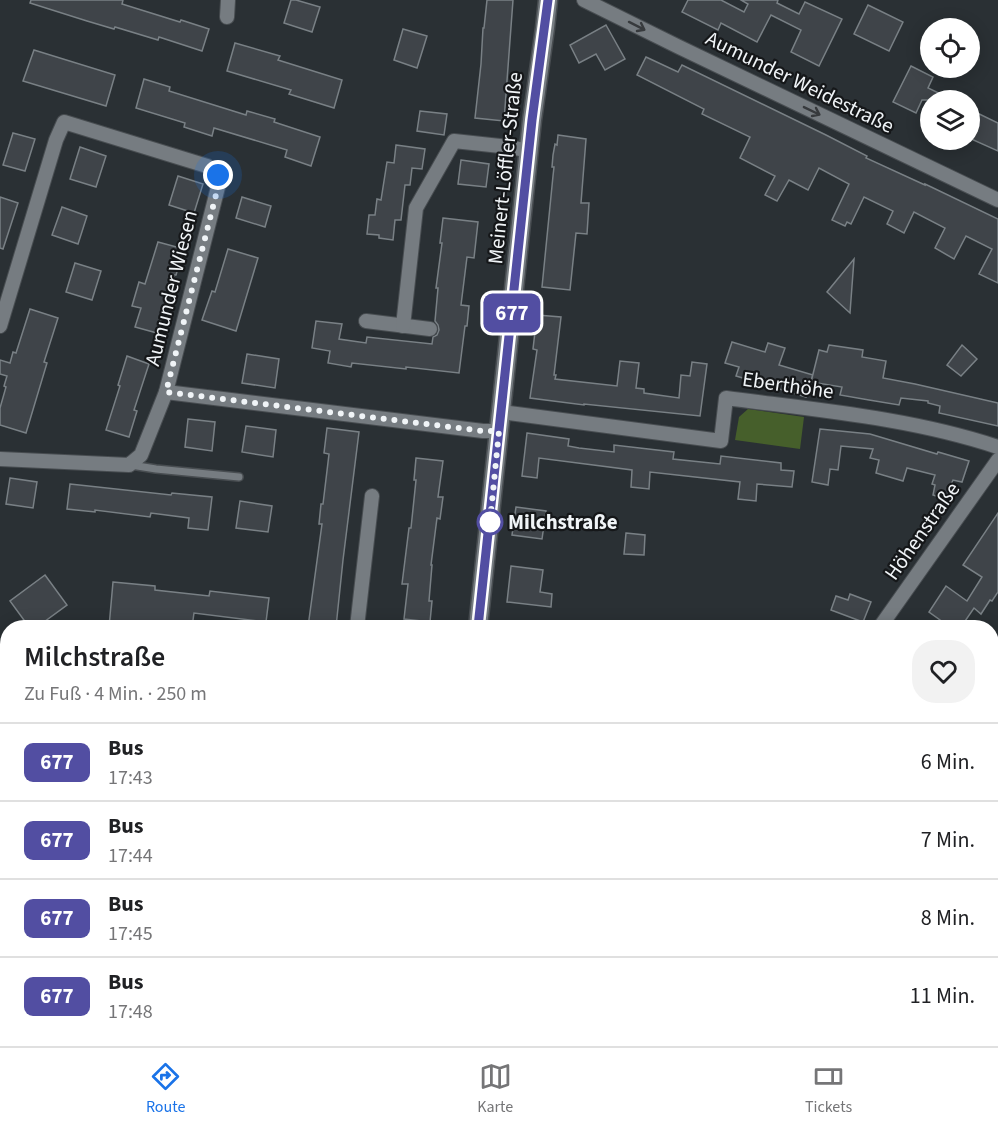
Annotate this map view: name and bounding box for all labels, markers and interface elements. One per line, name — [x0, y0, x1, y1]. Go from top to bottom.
map controls — [920, 18, 980, 150]
button: locate — [920, 18, 980, 78]
one-way arrow — [627, 21, 645, 32]
street label: Aumunder Weidestraße — [701, 23, 899, 141]
street label: Meinert-Löffler-Straße — [480, 70, 530, 266]
button: layers — [920, 90, 980, 150]
one-way arrow — [803, 105, 821, 117]
your location — [203, 160, 233, 190]
street label: Aumunder Wiesen — [137, 207, 205, 369]
line badge: 677 — [478, 294, 546, 332]
text: 677 — [495, 298, 529, 328]
street label: Eberthöhe — [740, 364, 836, 406]
street label: Höhenstraße — [877, 476, 967, 586]
place label: Milchstraße — [508, 507, 618, 537]
marker: Milchstraße — [477, 509, 503, 535]
text: Milchstraße — [24, 637, 165, 677]
button: heart — [912, 640, 975, 703]
text: Zu Fuß · 4 Min. · 250 m — [24, 680, 207, 708]
text: Bus — [108, 732, 144, 764]
text: 6 Min. — [921, 746, 975, 778]
text: 677 — [40, 747, 74, 777]
text: 17:43 — [108, 764, 153, 792]
text: Bus — [108, 810, 144, 842]
text: 7 Min. — [921, 824, 975, 856]
text: 677 — [40, 825, 74, 855]
text: 17:44 — [108, 842, 153, 870]
text: Bus — [108, 888, 144, 920]
text: 8 Min. — [921, 902, 975, 934]
text: 677 — [40, 903, 74, 933]
text: 17:45 — [108, 920, 153, 948]
text: Bus — [108, 966, 144, 998]
text: 11 Min. — [910, 980, 975, 1012]
text: 677 — [40, 981, 74, 1011]
text: 17:48 — [108, 998, 153, 1026]
tab: Route — [146, 1060, 185, 1118]
tab: Karte — [477, 1060, 513, 1118]
tab: Tickets — [805, 1060, 852, 1118]

